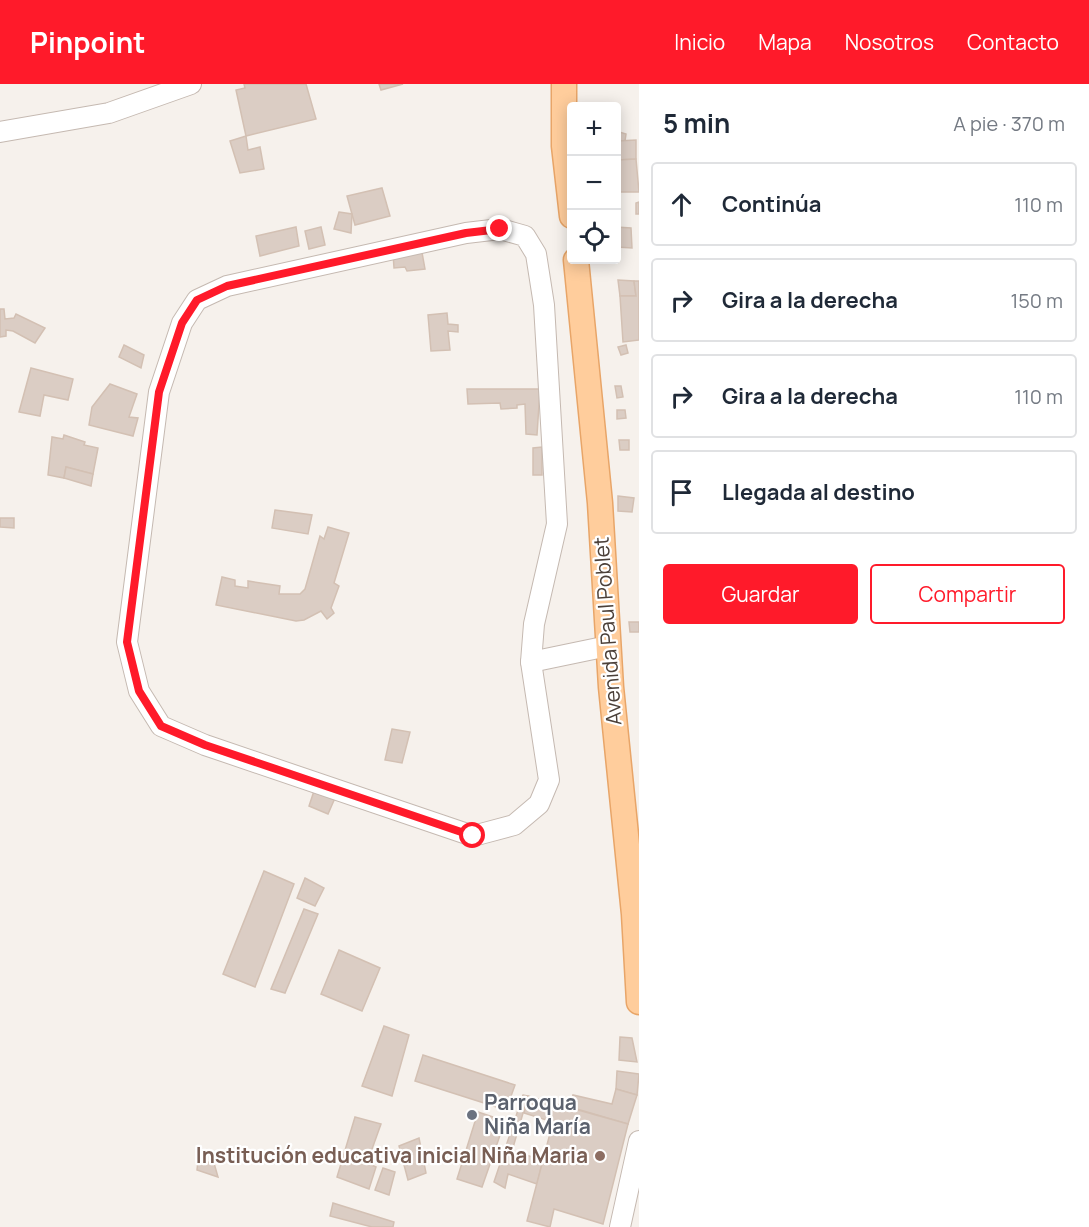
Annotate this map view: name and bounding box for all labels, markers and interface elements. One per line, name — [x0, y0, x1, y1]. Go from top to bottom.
text: Pinpoint — [30, 23, 145, 61]
text: Inicio — [674, 28, 725, 56]
text: Mapa — [758, 28, 812, 56]
text: Nosotros — [845, 28, 934, 56]
text: Contacto — [967, 28, 1059, 56]
map controls — [567, 102, 621, 264]
button: + — [567, 102, 621, 156]
text: 5 min — [663, 105, 730, 141]
text: A pie · 370 m — [953, 110, 1065, 137]
button: − — [567, 156, 621, 210]
icon: ahead — [665, 188, 698, 221]
text: Continúa — [722, 189, 822, 219]
text: 110 m — [1014, 191, 1063, 218]
button: locate — [567, 210, 621, 264]
route end — [486, 215, 512, 241]
icon: right — [665, 284, 698, 317]
text: Gira a la derecha — [722, 285, 898, 315]
text: 150 m — [1010, 287, 1063, 314]
icon: right — [665, 380, 698, 413]
text: Gira a la derecha — [722, 381, 898, 411]
text: 110 m — [1014, 383, 1063, 410]
icon: arrive — [665, 476, 698, 509]
text: Llegada al destino — [722, 477, 915, 507]
street label: Avenida Paul Poblet — [586, 536, 628, 726]
button: Guardar — [663, 564, 858, 624]
button: Compartir — [870, 564, 1065, 624]
route start — [459, 822, 485, 848]
place label: Parroqua Niña María — [484, 1088, 591, 1140]
marker: Parroqua Niña María — [465, 1108, 479, 1122]
place label: Institución educativa inicial Niña Maria — [196, 1141, 588, 1169]
marker: Institución educativa inicial Niña Maria — [593, 1149, 607, 1163]

